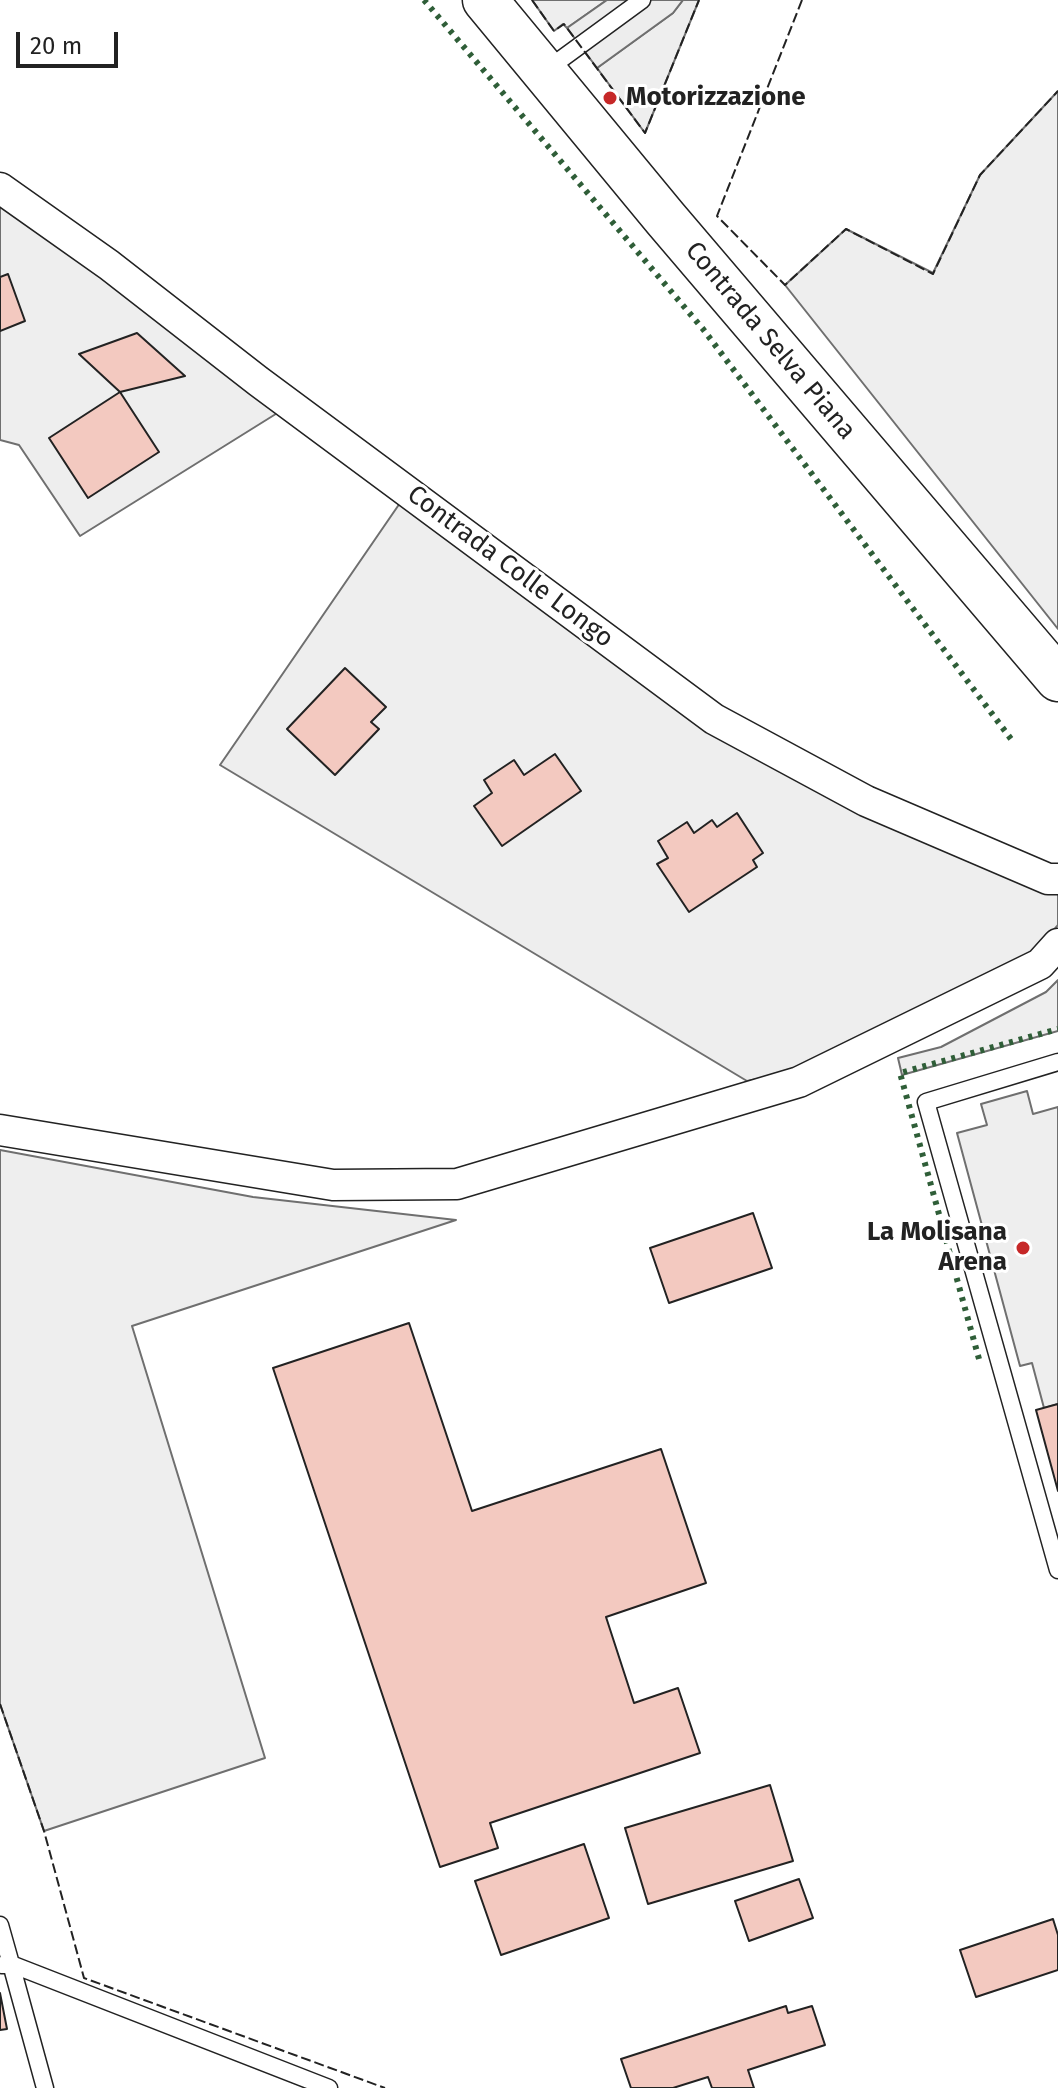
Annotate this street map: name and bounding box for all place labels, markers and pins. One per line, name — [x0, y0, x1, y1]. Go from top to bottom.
place label: Motorizzazione — [626, 82, 806, 114]
marker: Motorizzazione — [601, 89, 619, 107]
place label: La Molisana Arena — [867, 1217, 1007, 1278]
marker: La Molisana Arena — [1014, 1239, 1032, 1257]

